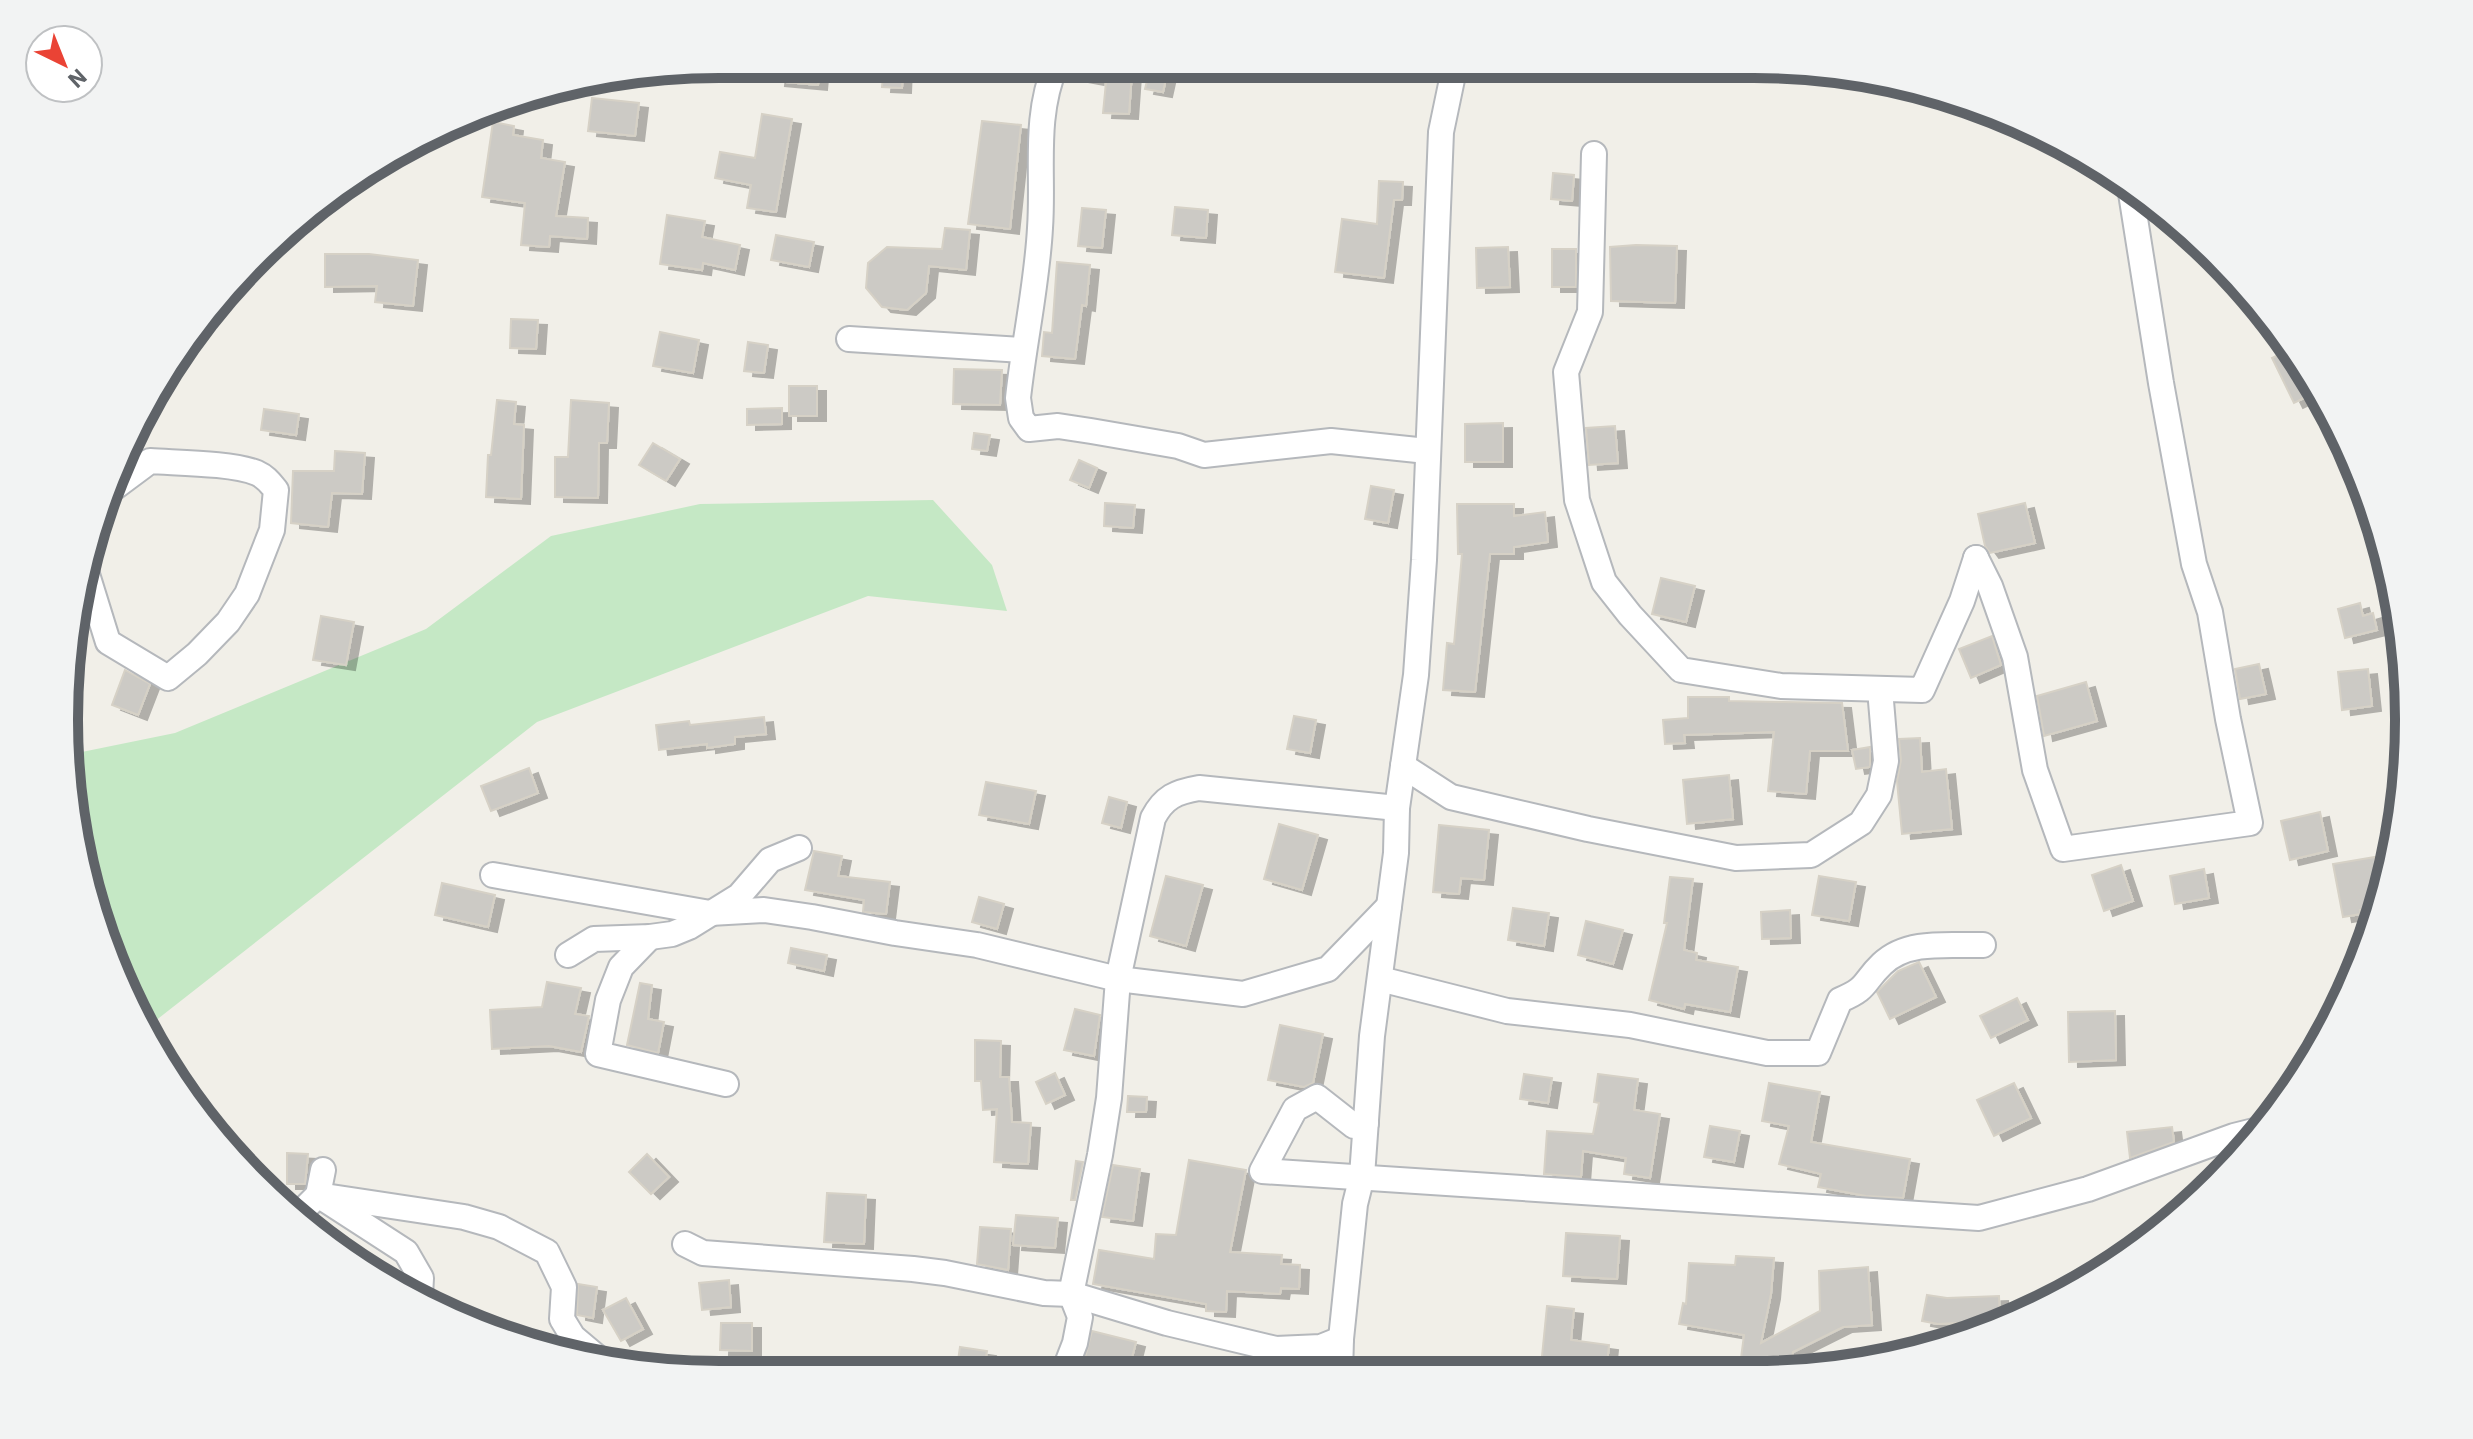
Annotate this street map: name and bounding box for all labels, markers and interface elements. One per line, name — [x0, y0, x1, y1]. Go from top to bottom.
north arrow — [24, 24, 104, 104]
text: N — [62, 63, 94, 95]

